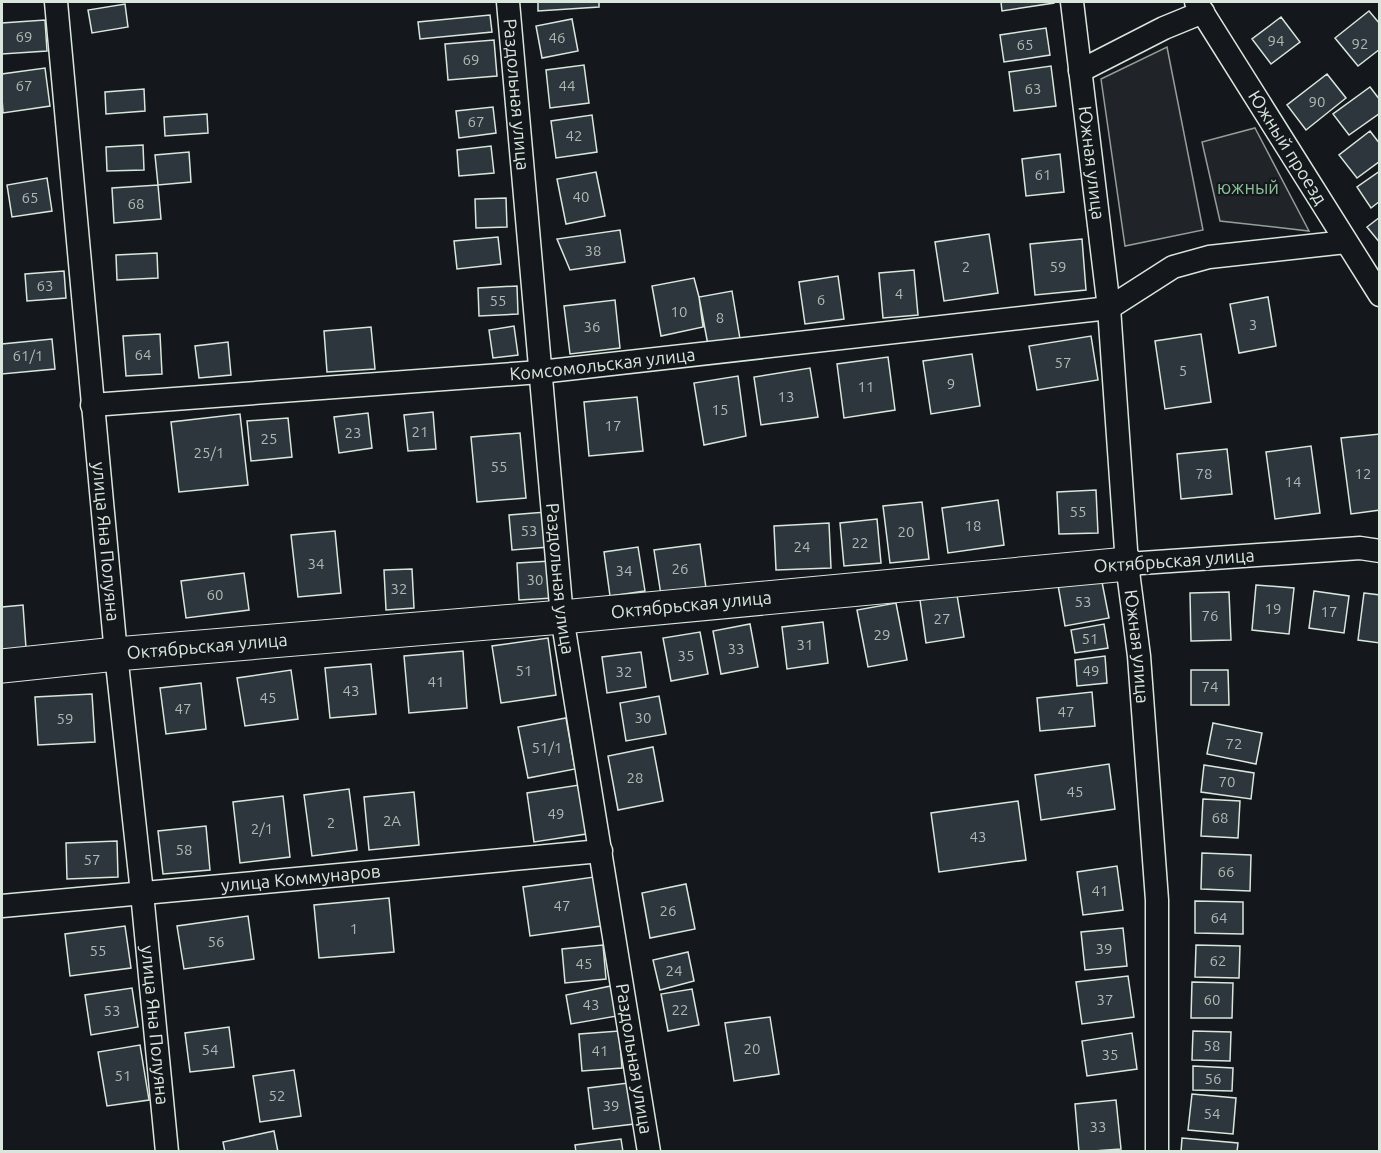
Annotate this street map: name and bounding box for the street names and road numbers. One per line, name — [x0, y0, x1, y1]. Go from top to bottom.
street label: Раздольная улица — [501, 18, 534, 171]
street label: Южный проезд — [1245, 86, 1332, 208]
street label: Южная улица — [1076, 105, 1109, 221]
street label: Комсомольская улица — [509, 344, 696, 383]
street label: улица Яна Полуяна — [89, 461, 124, 622]
street label: Раздольная улица — [543, 502, 579, 656]
street label: Октябрьская улица — [1093, 544, 1255, 576]
street label: Октябрьская улица — [610, 586, 772, 621]
street label: Южная улица — [1121, 588, 1153, 704]
street label: Октябрьская улица — [126, 629, 288, 662]
street label: улица Коммунаров — [220, 860, 381, 895]
street label: улица Яна Полуяна — [138, 944, 173, 1106]
street label: Раздольная улица — [613, 982, 657, 1135]

